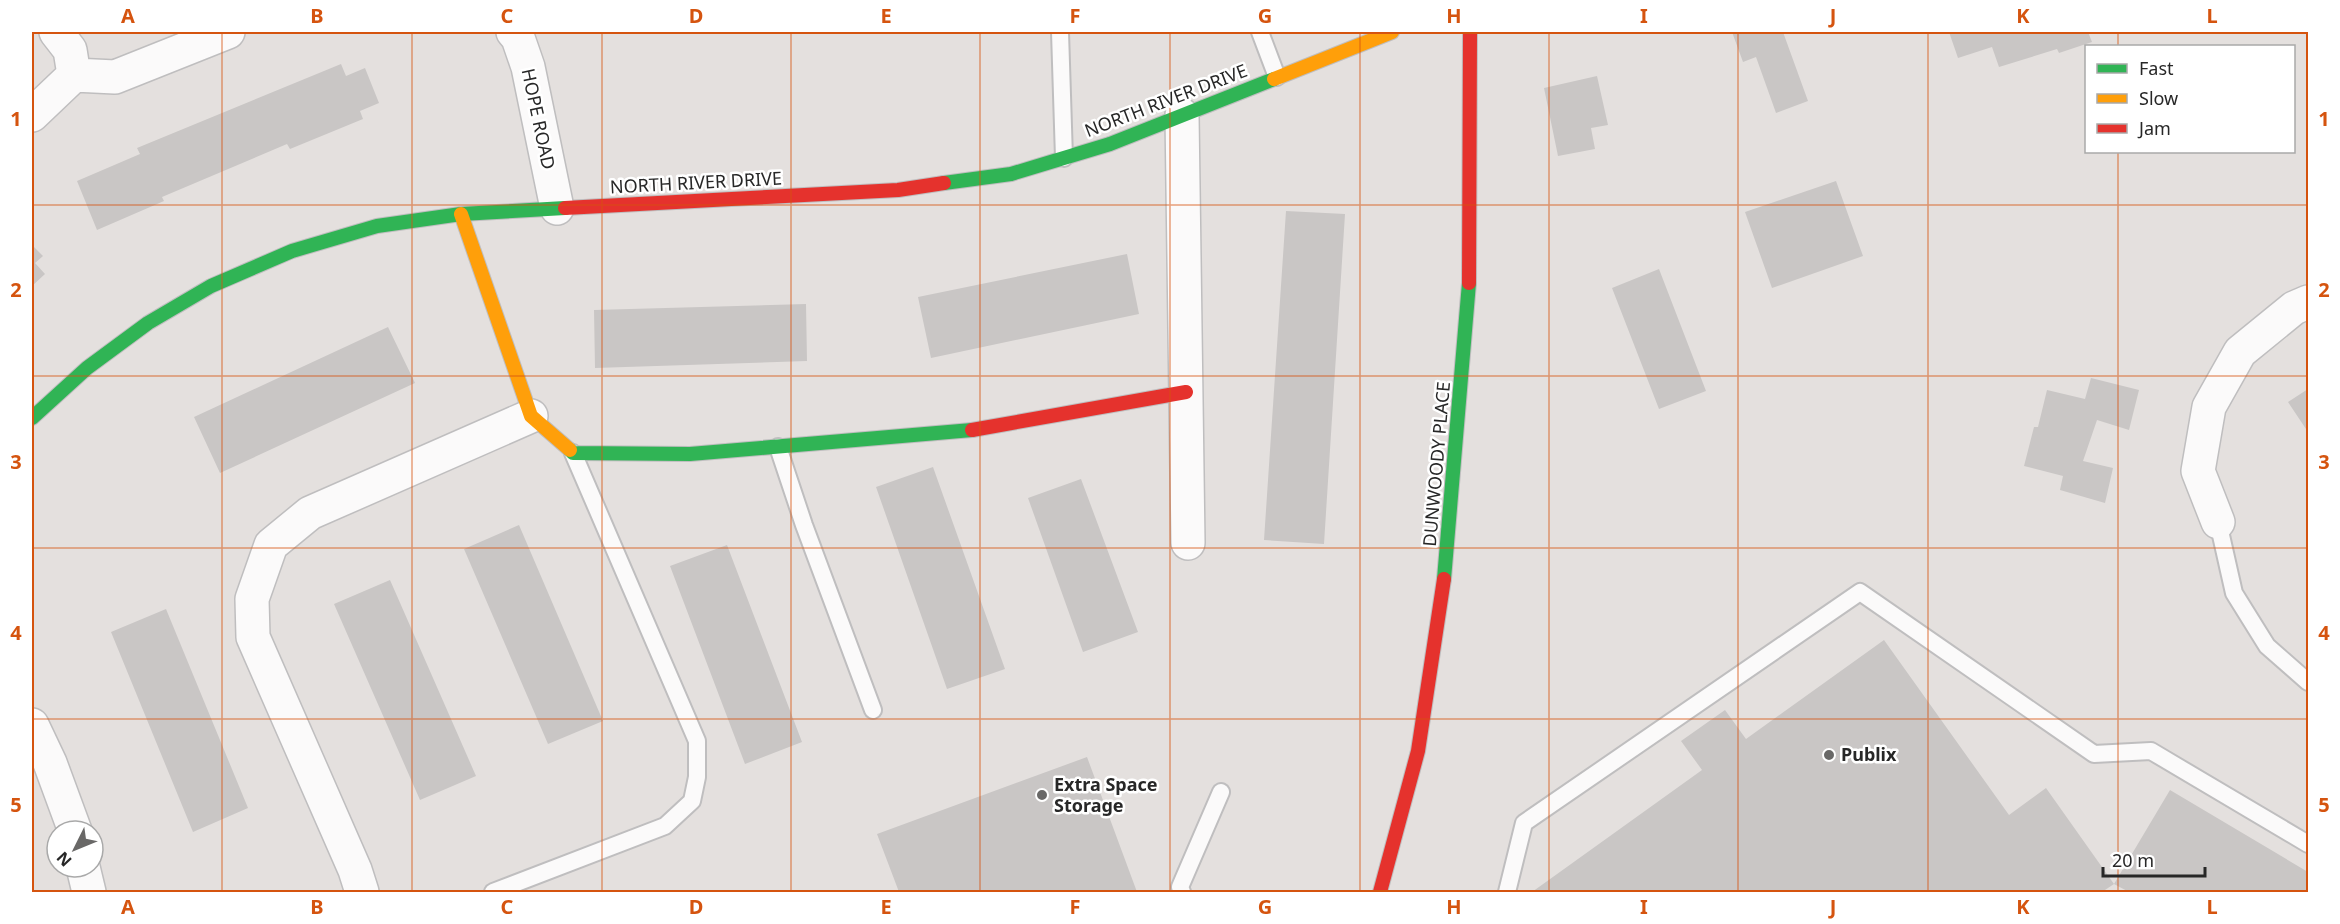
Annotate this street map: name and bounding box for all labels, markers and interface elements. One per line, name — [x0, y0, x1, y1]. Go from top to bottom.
text: A — [121, 2, 135, 29]
text: B — [310, 2, 324, 29]
text: C — [501, 2, 514, 29]
text: D — [689, 2, 703, 29]
text: E — [880, 2, 892, 29]
text: F — [1070, 2, 1080, 29]
text: G — [1258, 2, 1272, 29]
text: H — [1446, 2, 1462, 29]
text: I — [1640, 2, 1648, 29]
text: J — [1828, 2, 1836, 29]
text: K — [2016, 2, 2030, 29]
text: L — [2206, 2, 2218, 29]
legend — [2085, 45, 2295, 153]
text: Fast — [2139, 56, 2174, 80]
street label: NORTH RIVER DRIVE — [1081, 58, 1250, 142]
street label: HOPE ROAD — [517, 66, 561, 171]
text: Slow — [2139, 86, 2178, 110]
text: 1 — [10, 105, 22, 132]
text: 1 — [2318, 105, 2330, 132]
text: Jam — [2137, 116, 2171, 140]
street label: NORTH RIVER DRIVE — [609, 166, 783, 198]
text: 2 — [10, 276, 22, 303]
text: 2 — [2318, 276, 2330, 303]
street label: DUNWOODY PLACE — [1417, 381, 1455, 547]
text: 3 — [10, 448, 22, 475]
text: 3 — [2318, 448, 2330, 475]
text: 4 — [10, 619, 22, 646]
text: 4 — [2318, 619, 2330, 646]
place label: Publix — [1841, 742, 1897, 766]
marker: Publix — [1822, 748, 1836, 762]
place label: Extra Space Storage — [1054, 772, 1158, 817]
marker: Extra Space Storage — [1035, 788, 1049, 802]
text: 5 — [10, 791, 22, 818]
text: 5 — [2318, 791, 2330, 818]
north arrow — [45, 819, 105, 879]
scale bar — [2103, 840, 2205, 878]
text: N — [52, 847, 77, 871]
text: 20 m — [2112, 848, 2154, 872]
text: A — [121, 893, 135, 920]
text: B — [310, 893, 324, 920]
text: C — [501, 893, 514, 920]
text: D — [689, 893, 703, 920]
text: E — [880, 893, 892, 920]
text: F — [1070, 893, 1080, 920]
text: G — [1258, 893, 1272, 920]
text: H — [1446, 893, 1462, 920]
text: I — [1640, 893, 1648, 920]
text: J — [1828, 893, 1836, 920]
text: K — [2016, 893, 2030, 920]
text: L — [2206, 893, 2218, 920]

